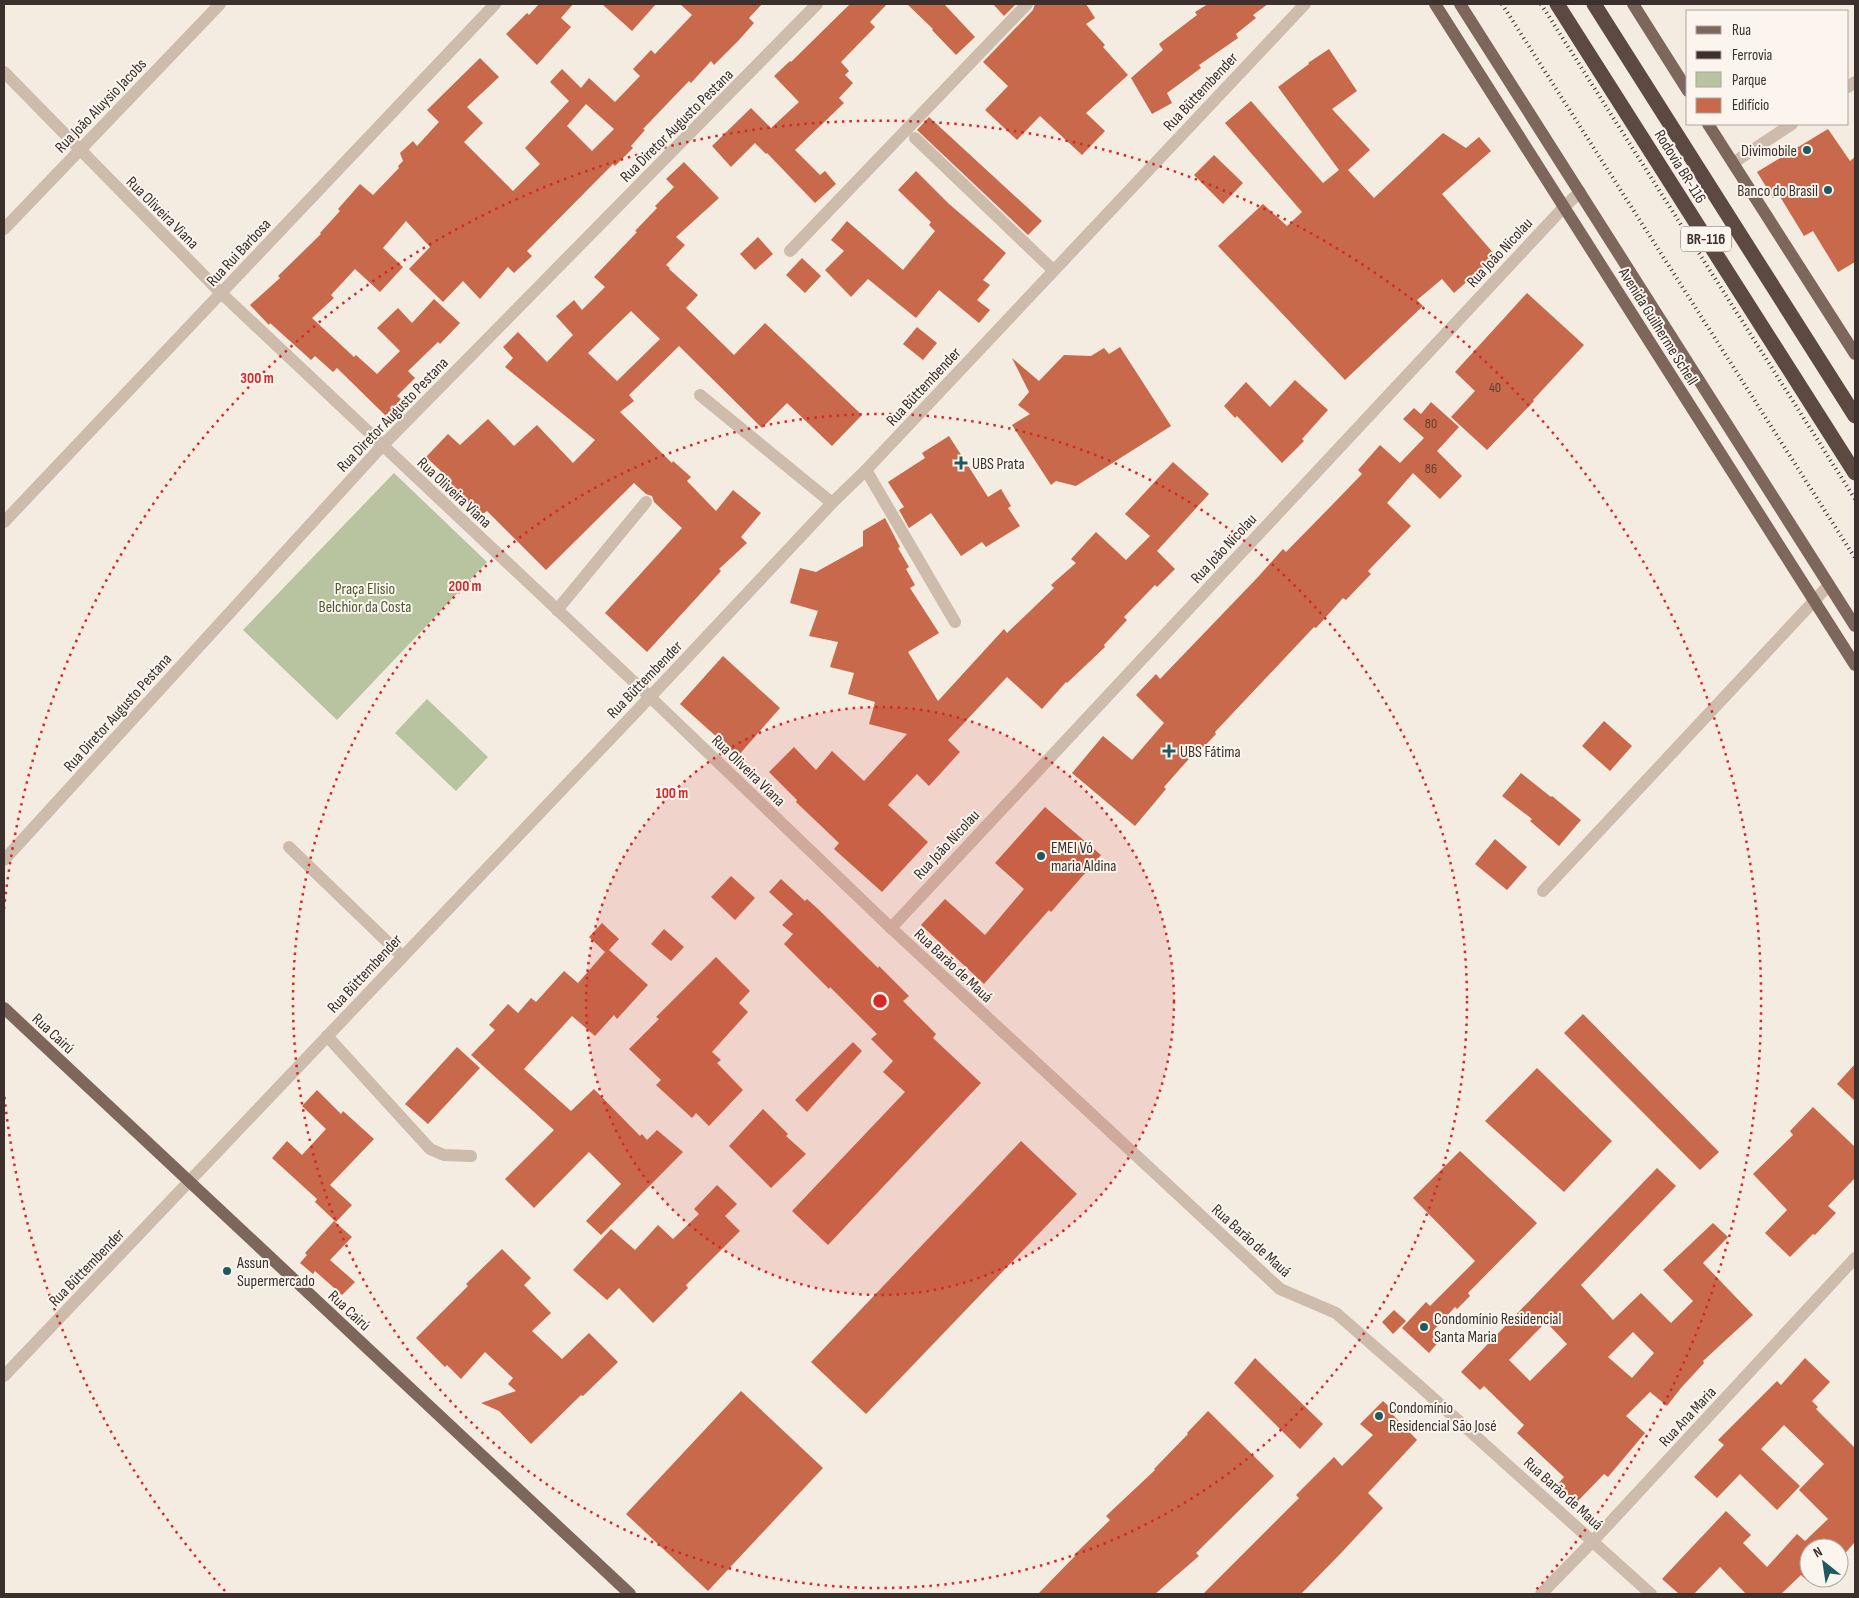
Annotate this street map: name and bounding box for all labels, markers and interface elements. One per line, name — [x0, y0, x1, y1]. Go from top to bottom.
legend — [1686, 10, 1849, 125]
text: Rua — [1732, 21, 1751, 40]
text: Ferrovia — [1732, 46, 1773, 65]
street label: Rua Büttembender — [1160, 48, 1243, 135]
street label: Rua João Aluysio Jacobs — [51, 55, 151, 157]
street label: Rua Diretor Augusto Pestana — [617, 66, 738, 187]
text: Parque — [1732, 71, 1767, 90]
text: Edifício — [1732, 96, 1769, 115]
street label: Rodovia BR-116 — [1650, 127, 1710, 207]
place label: Divimobile — [1741, 142, 1797, 161]
marker: Divimobile — [1801, 144, 1813, 156]
street label: Rua Oliveira Viana — [122, 173, 202, 253]
place label: Banco do Brasil — [1737, 182, 1818, 201]
marker: Banco do Brasil — [1822, 184, 1834, 196]
street label: Rua João Nicolau — [1463, 214, 1537, 292]
street label: Rua Rui Barbosa — [203, 215, 275, 291]
road number: BR-116 — [1681, 226, 1731, 252]
street label: Avenida Guilherme Schell — [1613, 264, 1701, 389]
street label: Rua Büttembender — [883, 343, 966, 430]
street label: Rua Diretor Augusto Pestana — [333, 354, 453, 476]
text: 300 m — [240, 369, 274, 388]
house number: 40 — [1489, 379, 1501, 396]
house number: 80 — [1425, 415, 1437, 432]
street label: Rua Oliveira Viana — [413, 454, 495, 532]
place label: UBS Prata — [972, 455, 1025, 474]
marker: UBS Prata — [954, 456, 968, 470]
house number: 86 — [1425, 460, 1437, 477]
street label: Rua João Nicolau — [1187, 510, 1261, 588]
text: 200 m — [448, 577, 482, 596]
park label: Praça Elisio Belchior da Costa — [319, 580, 411, 617]
street label: Rua Büttembender — [603, 637, 687, 723]
street label: Rua Diretor Augusto Pestana — [60, 650, 176, 776]
street label: Rua Oliveira Viana — [707, 731, 789, 811]
place label: UBS Fátima — [1180, 743, 1241, 762]
marker: UBS Fátima — [1162, 744, 1176, 758]
text: 100 m — [656, 784, 688, 803]
street label: Rua João Nicolau — [910, 806, 984, 884]
place label: EMEI Vó maria Aldina — [1051, 839, 1116, 876]
marker: EMEI Vó maria Aldina — [1035, 850, 1047, 862]
street label: Rua Barão de Mauá — [910, 925, 996, 1007]
street label: Rua Büttembender — [324, 930, 407, 1017]
centre of rings — [871, 992, 889, 1010]
street label: Rua Cairú — [28, 1010, 78, 1058]
street label: Rua Barão de Mauá — [1207, 1201, 1294, 1282]
street label: Rua Büttembender — [45, 1225, 129, 1311]
place label: Assun Supermercado — [236, 1254, 315, 1291]
marker: Assun Supermercado — [221, 1265, 233, 1277]
street label: Rua Cairú — [324, 1287, 374, 1335]
place label: Condomínio Residencial Santa Maria — [1434, 1310, 1562, 1347]
marker: Condomínio Residencial Santa Maria — [1418, 1321, 1430, 1333]
street label: Rua Ana Maria — [1656, 1383, 1721, 1451]
place label: Condomínio Residencial São José — [1389, 1399, 1497, 1436]
marker: Condomínio Residencial São José — [1373, 1410, 1385, 1422]
street label: Rua Barão de Mauá — [1519, 1454, 1606, 1535]
north arrow — [1799, 1538, 1849, 1588]
text: N — [1810, 1543, 1825, 1561]

